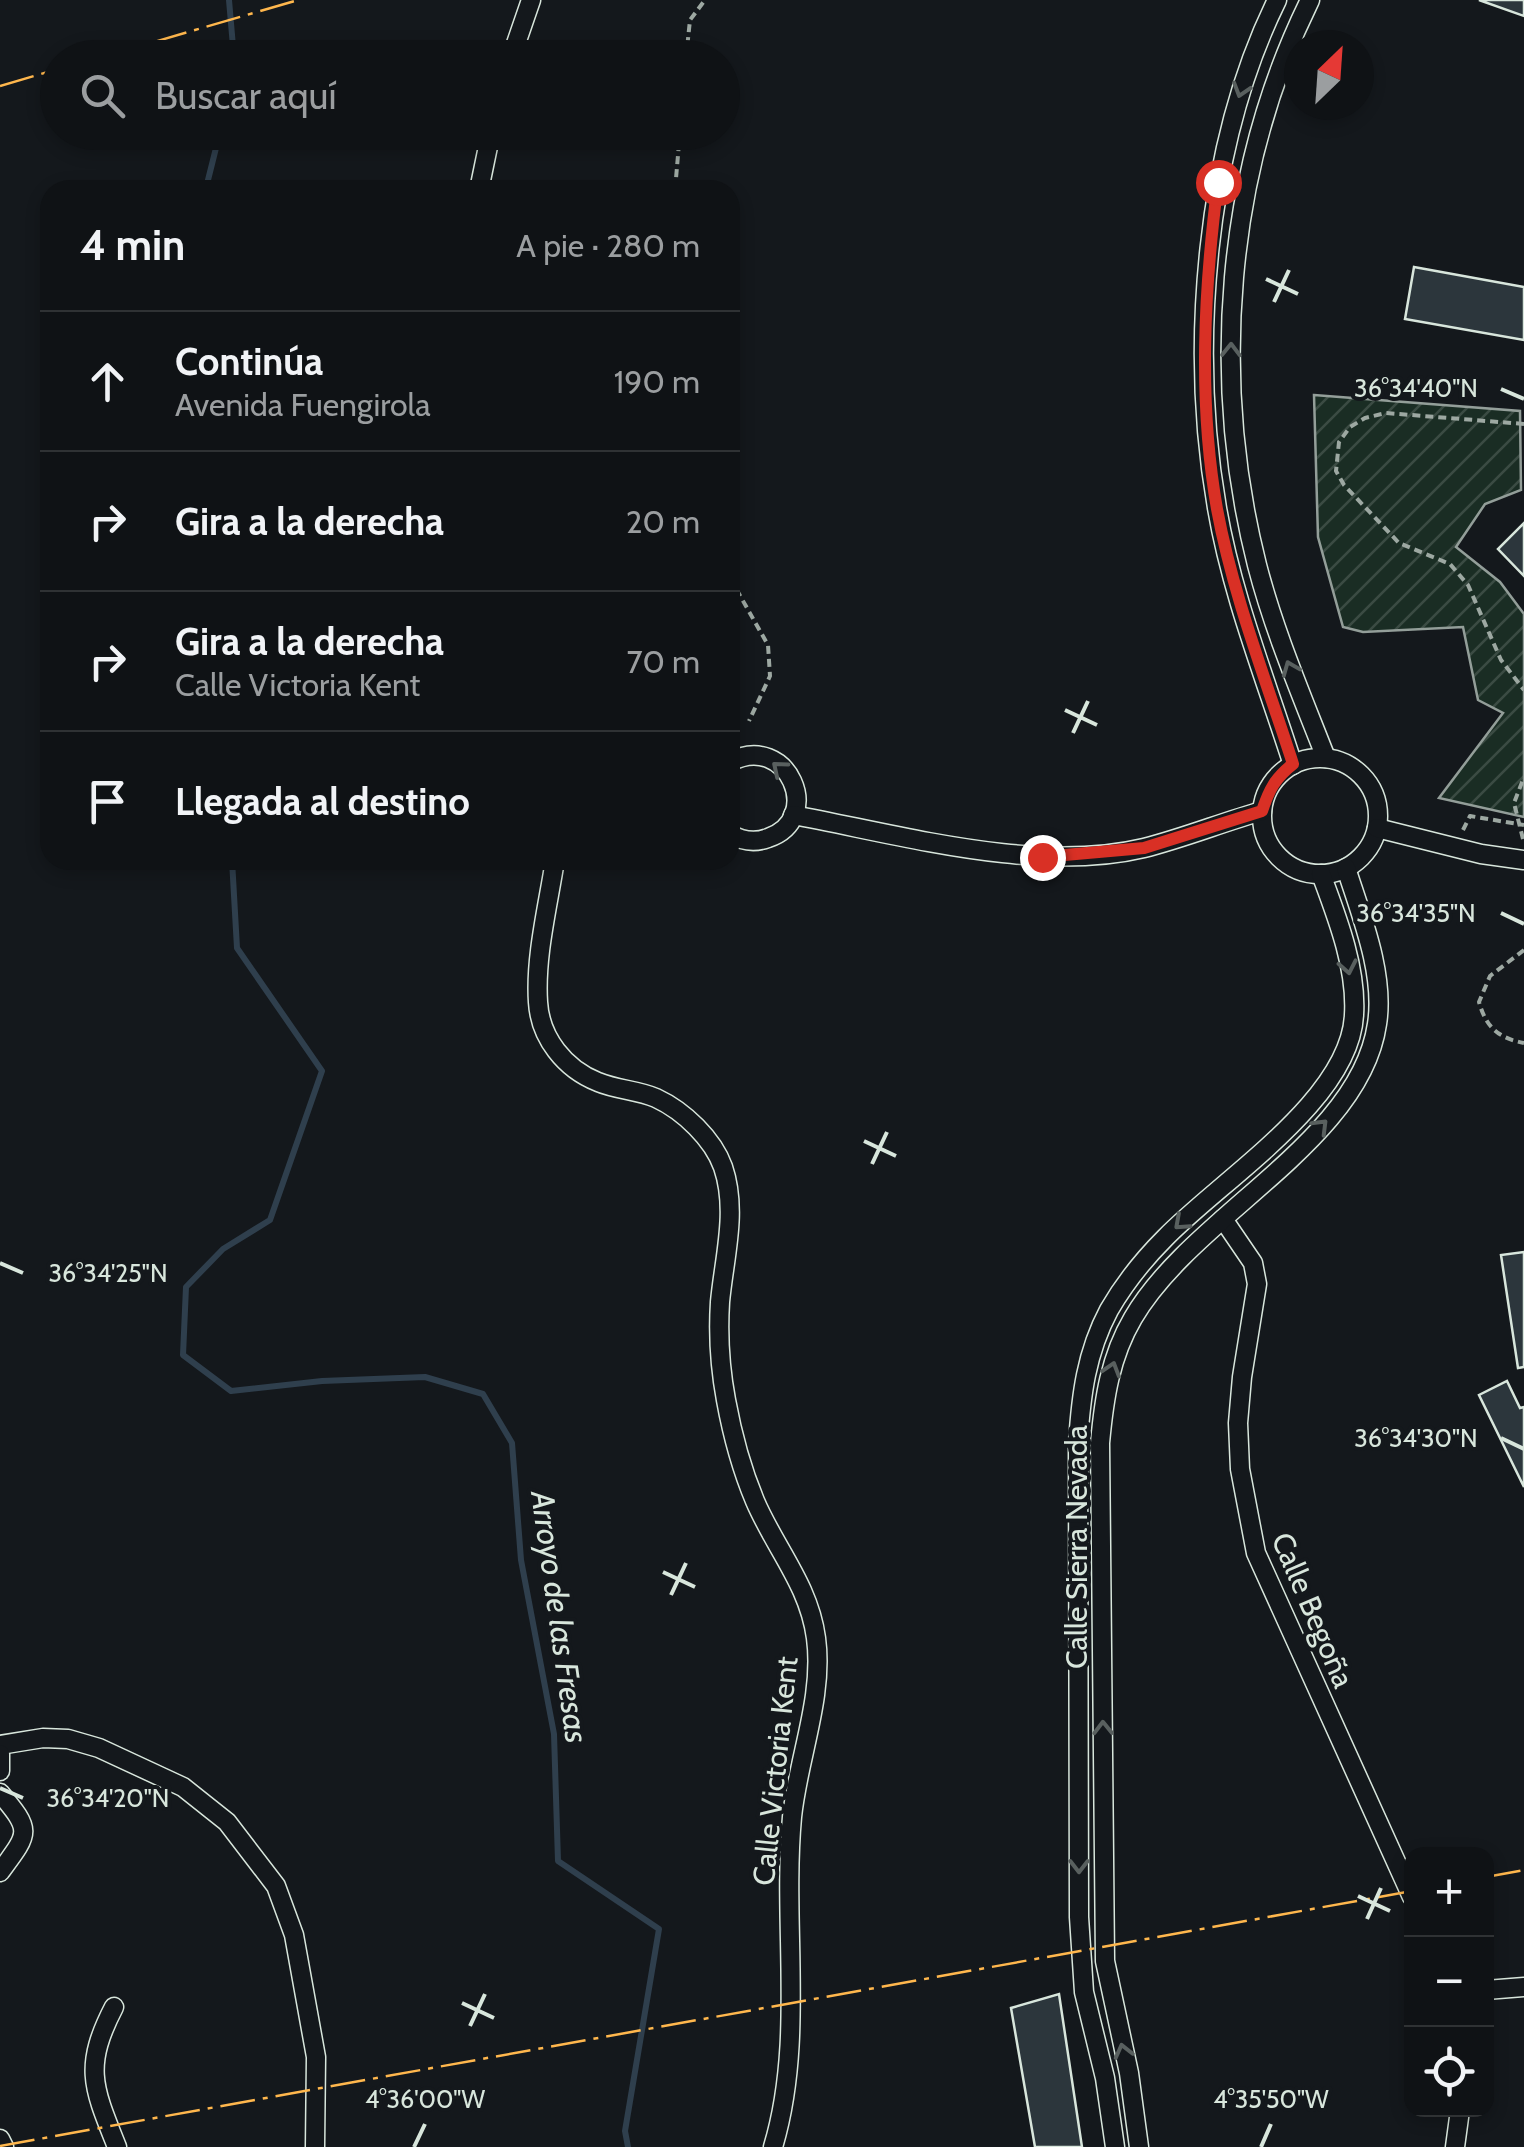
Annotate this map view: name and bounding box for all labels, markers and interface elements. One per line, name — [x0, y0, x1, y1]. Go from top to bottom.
north arrow — [1284, 30, 1374, 120]
search box — [40, 40, 740, 150]
icon: search — [75, 68, 130, 123]
text: Buscar aquí — [155, 72, 337, 119]
one-way arrow — [1232, 81, 1253, 98]
route start — [1196, 160, 1242, 206]
text: 4 min — [80, 219, 185, 271]
text: A pie · 280 m — [516, 226, 700, 265]
text: Continúa — [175, 338, 323, 385]
one-way arrow — [1220, 342, 1242, 357]
icon: ahead — [80, 354, 135, 409]
text: 190 m — [614, 362, 700, 401]
text: 36°34'40"N — [1354, 373, 1478, 403]
text: Avenida Fuengirola — [175, 385, 431, 424]
icon: right — [80, 494, 135, 549]
text: Gira a la derecha — [175, 498, 444, 545]
text: 20 m — [626, 502, 700, 541]
text: Gira a la derecha — [175, 618, 444, 665]
icon: right — [80, 634, 135, 689]
text: 70 m — [627, 642, 700, 681]
one-way arrow — [1281, 660, 1302, 677]
text: Calle Victoria Kent — [175, 665, 420, 704]
one-way arrow — [772, 762, 790, 780]
icon: arrive — [80, 774, 135, 829]
text: Llegada al destino — [175, 778, 470, 825]
route end — [1020, 835, 1066, 881]
text: 36°34'35"N — [1356, 898, 1476, 928]
one-way arrow — [1337, 958, 1358, 975]
one-way arrow — [1310, 1120, 1328, 1138]
one-way arrow — [1174, 1211, 1193, 1229]
text: 36°34'25"N — [49, 1258, 167, 1288]
one-way arrow — [1100, 1361, 1121, 1378]
text: 36°34'30"N — [1354, 1423, 1478, 1453]
street label: Calle Sierra Nevada — [1058, 1424, 1095, 1669]
water label: Arroyo de las Fresas — [523, 1486, 597, 1746]
street label: Calle Begoña — [1264, 1527, 1362, 1694]
street label: Calle Victoria Kent — [745, 1655, 805, 1887]
one-way arrow — [1092, 1719, 1114, 1734]
text: 36°34'20"N — [47, 1783, 169, 1813]
map controls — [1404, 1847, 1494, 2117]
button: + — [1404, 1847, 1494, 1937]
one-way arrow — [1068, 1860, 1090, 1875]
button: − — [1404, 1937, 1494, 2027]
button: locate — [1404, 2027, 1494, 2117]
one-way arrow — [1114, 2043, 1135, 2060]
text: 4°36'00"W — [365, 2084, 485, 2114]
text: 4°35'50"W — [1213, 2084, 1329, 2114]

